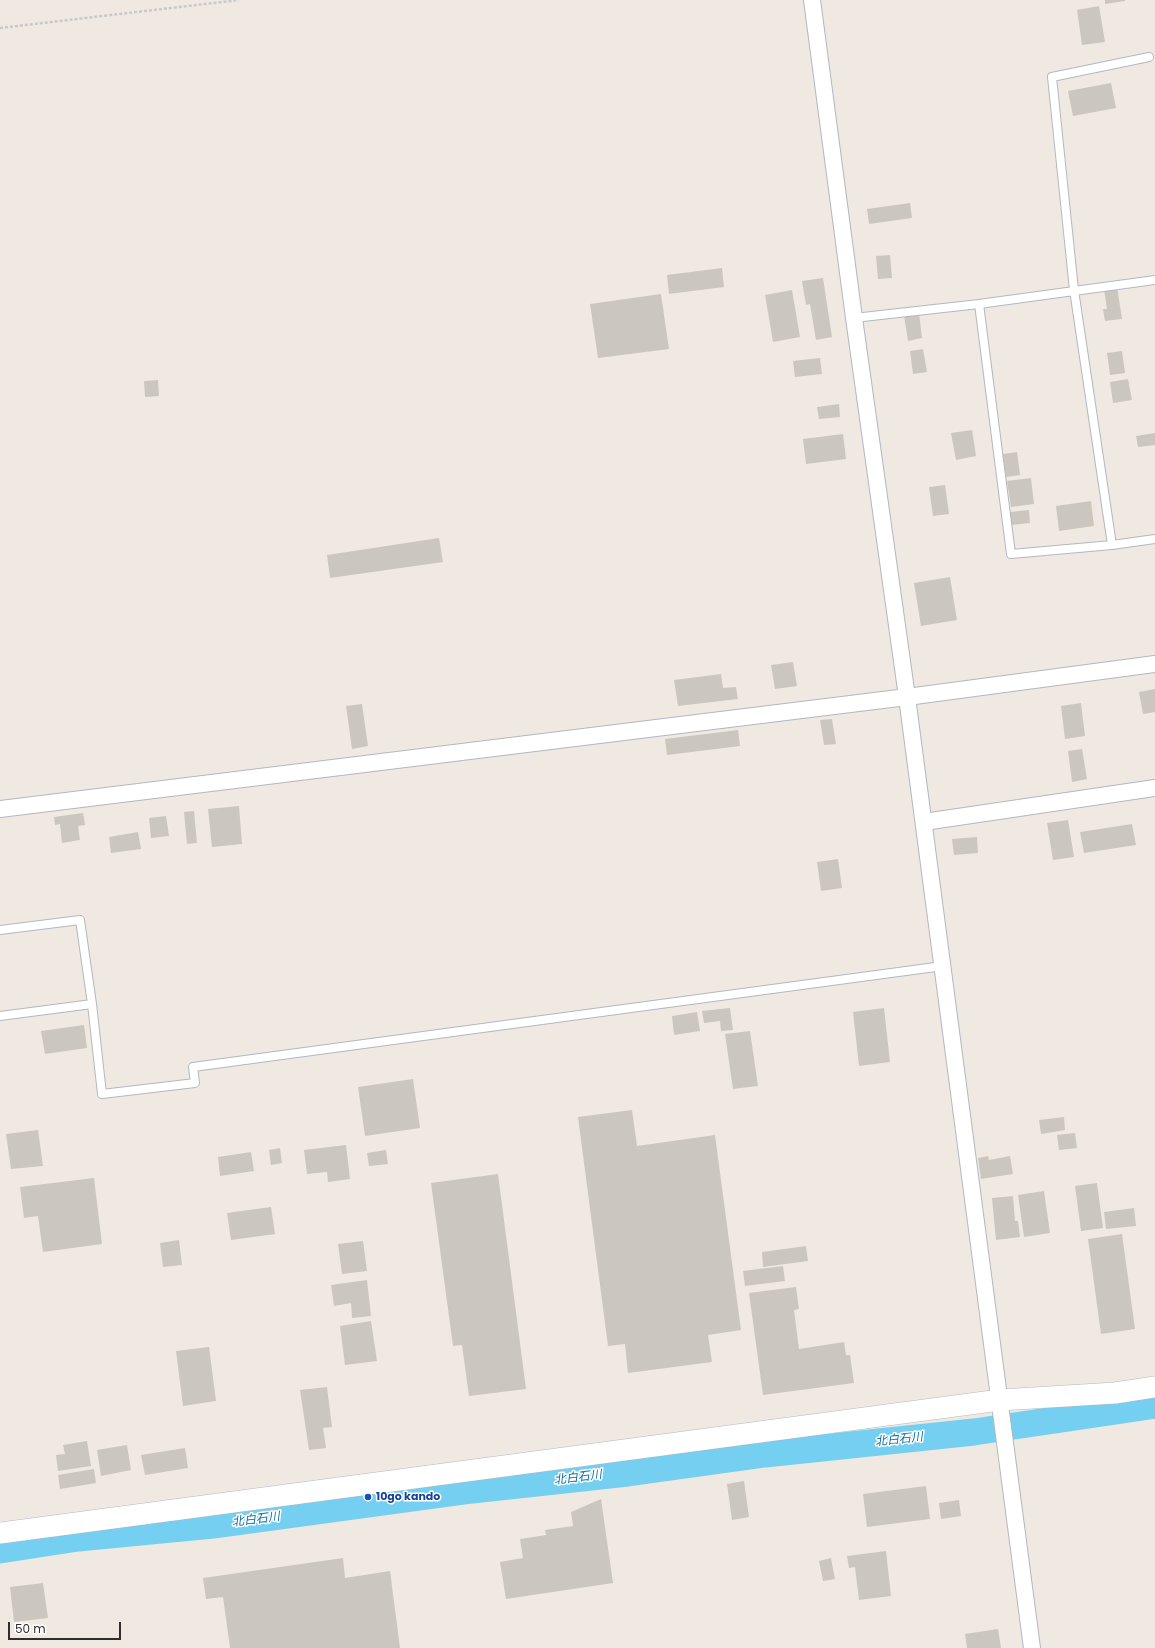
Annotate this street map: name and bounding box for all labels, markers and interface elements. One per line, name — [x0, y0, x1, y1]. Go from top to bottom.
water label: 北白石川 — [874, 1430, 924, 1450]
water label: 北白石川 — [553, 1468, 603, 1488]
place label: 10go kando — [376, 1490, 440, 1504]
marker: 10go kando — [363, 1492, 373, 1502]
water label: 北白石川 — [231, 1510, 281, 1530]
scale bar — [10, 1614, 123, 1640]
text: 50 m — [15, 1620, 46, 1637]

